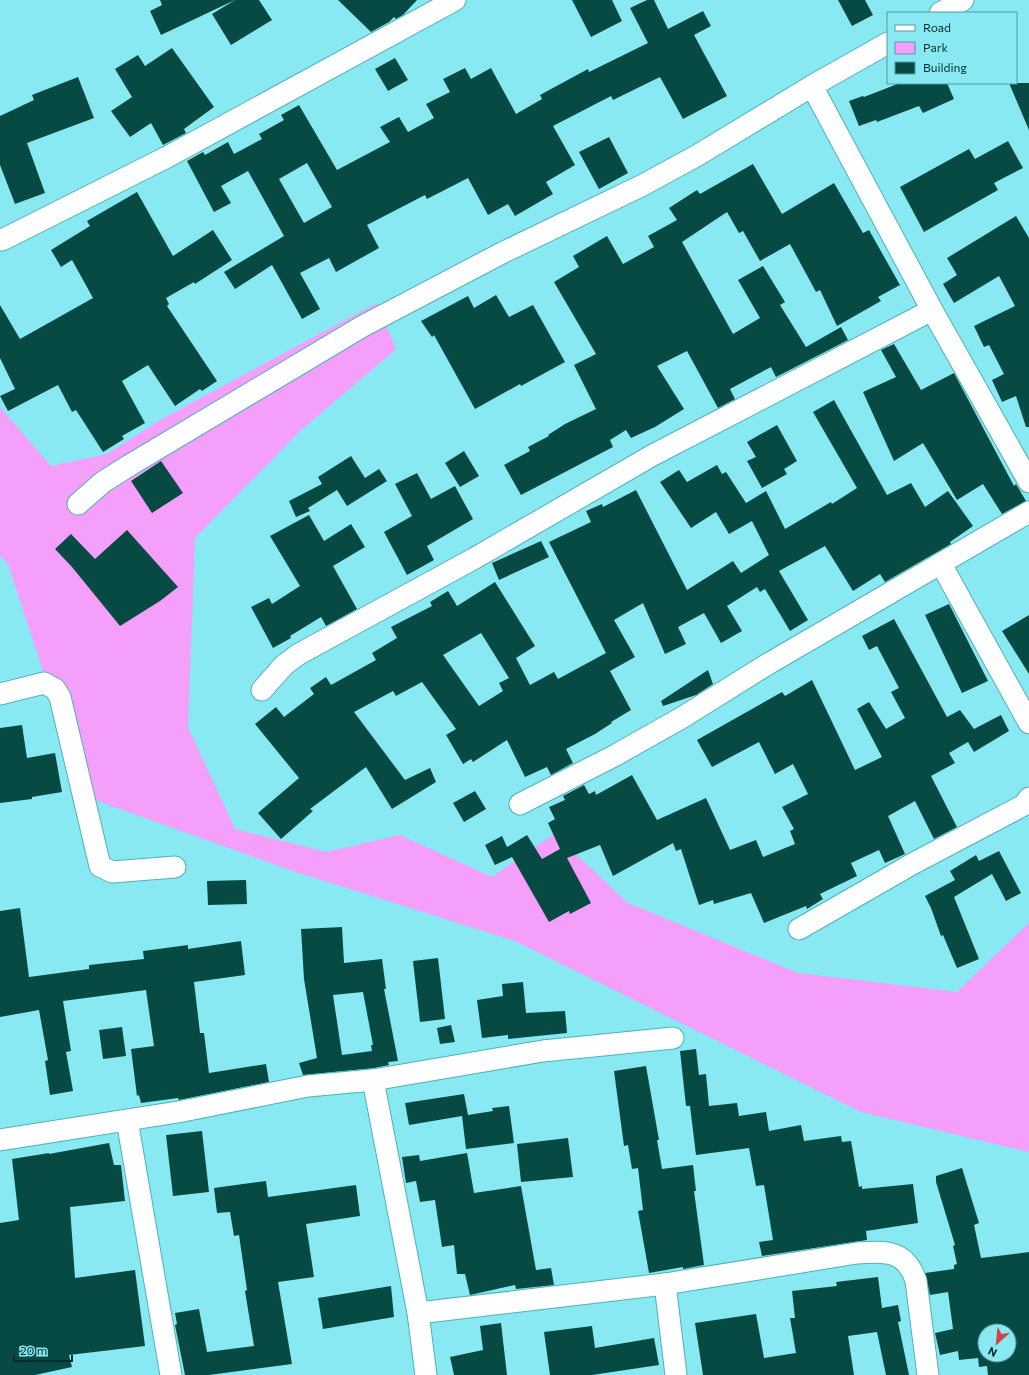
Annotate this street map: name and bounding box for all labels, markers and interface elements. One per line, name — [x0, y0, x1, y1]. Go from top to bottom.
legend — [887, 12, 1017, 84]
text: Road — [923, 20, 951, 34]
text: Park — [923, 40, 949, 54]
text: Building — [923, 60, 967, 74]
north arrow — [977, 1323, 1017, 1363]
scale bar — [14, 1337, 72, 1363]
text: 20 m — [20, 1343, 47, 1357]
text: N — [986, 1345, 999, 1360]

